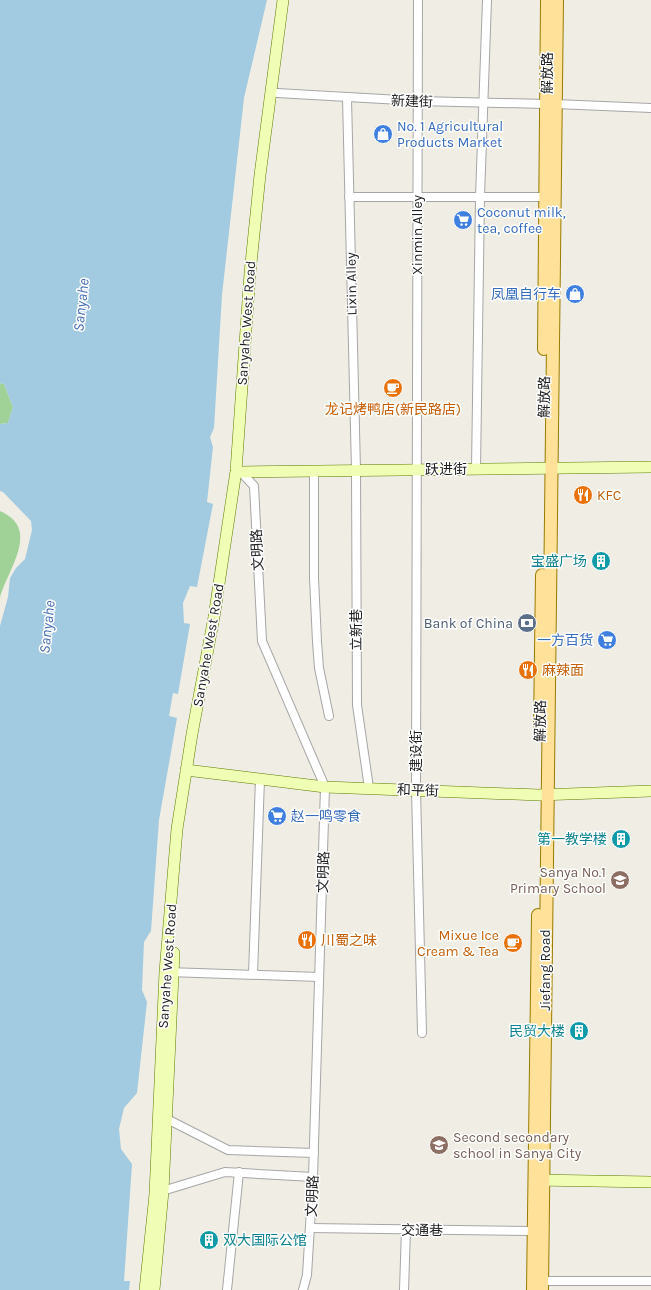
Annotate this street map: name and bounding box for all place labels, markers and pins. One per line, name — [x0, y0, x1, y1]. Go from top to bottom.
place label: No. 1 Agricultural Products Market — [397, 118, 503, 151]
shop icon: No. 1 Agricultural Products Market — [372, 123, 394, 145]
place label: Coconut milk, tea, coffee — [477, 204, 566, 237]
supermarket icon: Coconut milk, tea, coffee — [452, 209, 474, 231]
shop icon: 凤凰自行车 — [564, 283, 586, 305]
place label: 凤凰自行车 — [491, 286, 561, 303]
cafe icon: 龙记烤鸭店(新民路店) — [382, 377, 404, 399]
place label: 龙记烤鸭店(新民路店) — [325, 401, 461, 418]
restaurant icon: KFC — [572, 484, 594, 506]
place label: KFC — [597, 487, 621, 504]
building icon: 宝盛广场 — [590, 550, 612, 572]
place label: 宝盛广场 — [531, 553, 587, 570]
bank icon: Bank of China — [516, 612, 538, 634]
place label: Bank of China — [424, 615, 513, 632]
supermarket icon: 一方百货 — [596, 629, 618, 651]
place label: 一方百货 — [537, 632, 593, 649]
restaurant icon: 麻辣面 — [517, 659, 539, 681]
place label: 麻辣面 — [542, 662, 584, 679]
supermarket icon: 赵一鸣零食 — [266, 805, 288, 827]
place label: 赵一鸣零食 — [290, 808, 361, 825]
building icon: 第一教学楼 — [610, 828, 632, 850]
place label: 第一教学楼 — [537, 831, 607, 848]
place label: Sanya No.1 Primary School — [510, 864, 606, 897]
school or university icon: Sanya No.1 Primary School — [609, 869, 631, 891]
place label: Mixue Ice Cream & Tea — [417, 927, 499, 960]
restaurant icon: 川蜀之味 — [296, 929, 318, 951]
place label: 川蜀之味 — [321, 932, 377, 949]
cafe icon: Mixue Ice Cream & Tea — [502, 932, 524, 954]
building icon: 民贸大楼 — [568, 1020, 590, 1042]
place label: 民贸大楼 — [509, 1023, 565, 1040]
place label: Second secondary school in Sanya City — [453, 1129, 582, 1162]
school or university icon: Second secondary school in Sanya City — [428, 1134, 450, 1156]
building icon: 双大国际公馆 — [198, 1229, 220, 1251]
place label: 双大国际公馆 — [223, 1232, 307, 1249]

